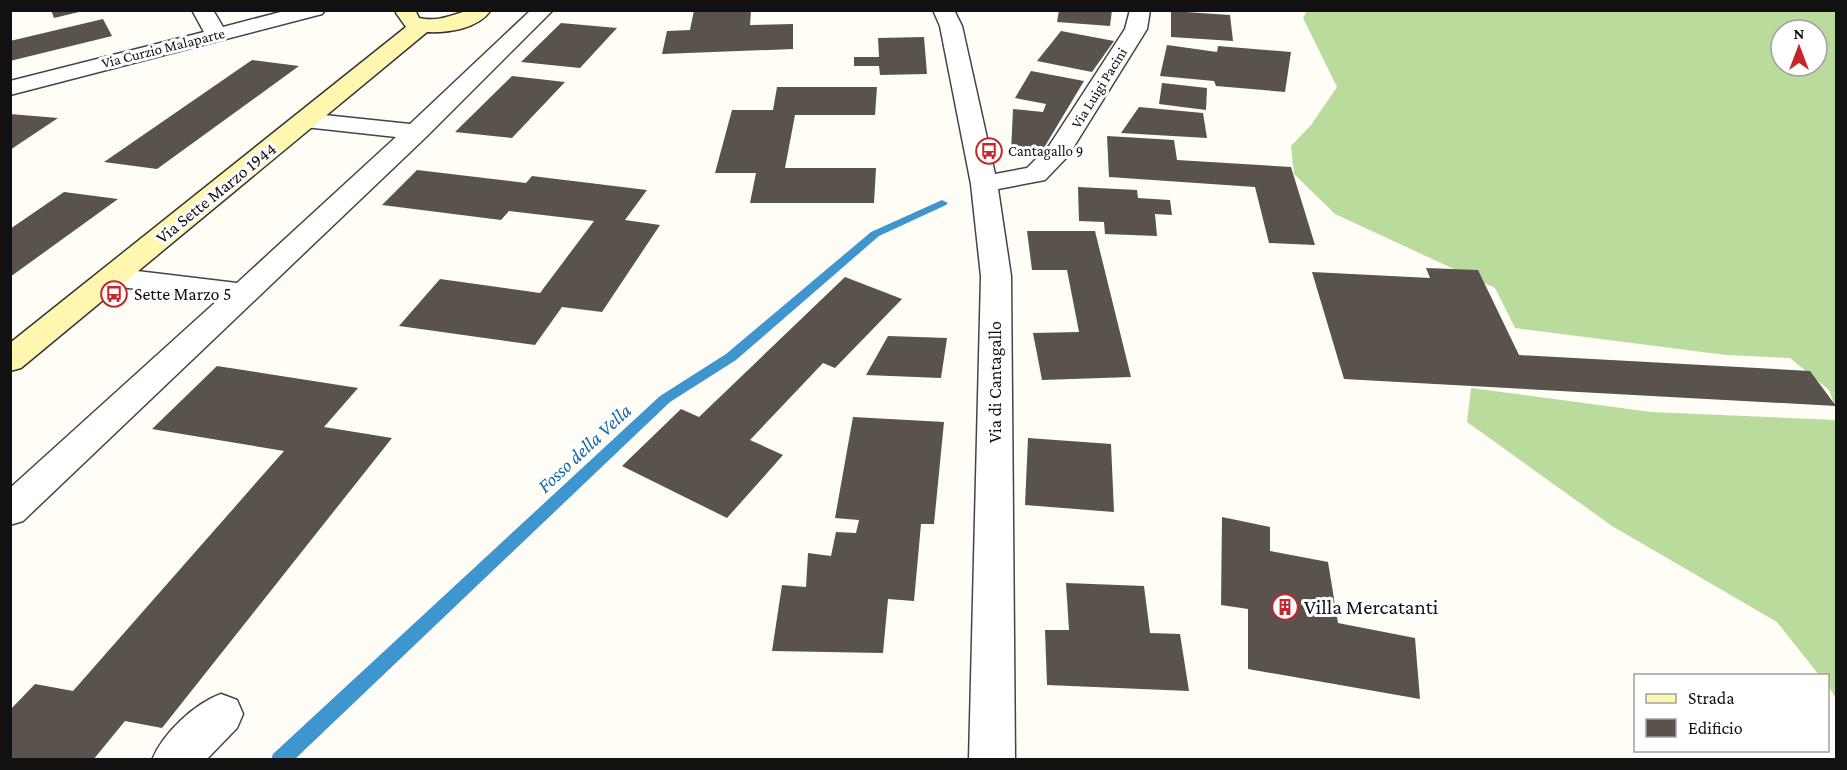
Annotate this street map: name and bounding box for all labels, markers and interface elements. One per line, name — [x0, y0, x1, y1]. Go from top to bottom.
north arrow — [1769, 18, 1829, 78]
street label: Via Curzio Malaparte — [100, 25, 227, 72]
text: N — [1794, 25, 1805, 42]
street label: Via Luigi Pacini — [1068, 45, 1131, 132]
bus stop icon: Cantagallo 9 — [974, 136, 1004, 166]
street label: Via Sette Marzo 1944 — [152, 138, 280, 248]
place label: Cantagallo 9 — [1008, 143, 1083, 160]
bus stop icon: Sette Marzo 5 — [99, 279, 129, 309]
place label: Sette Marzo 5 — [134, 284, 231, 304]
street label: Via di Cantagallo — [985, 321, 1005, 443]
water label: Fosso della Vella — [533, 399, 635, 497]
building icon: Villa Mercatanti — [1270, 592, 1300, 622]
place label: Villa Mercatanti — [1304, 595, 1439, 619]
legend — [1634, 674, 1829, 752]
text: Strada — [1688, 688, 1735, 708]
text: Edificio — [1688, 718, 1743, 738]

